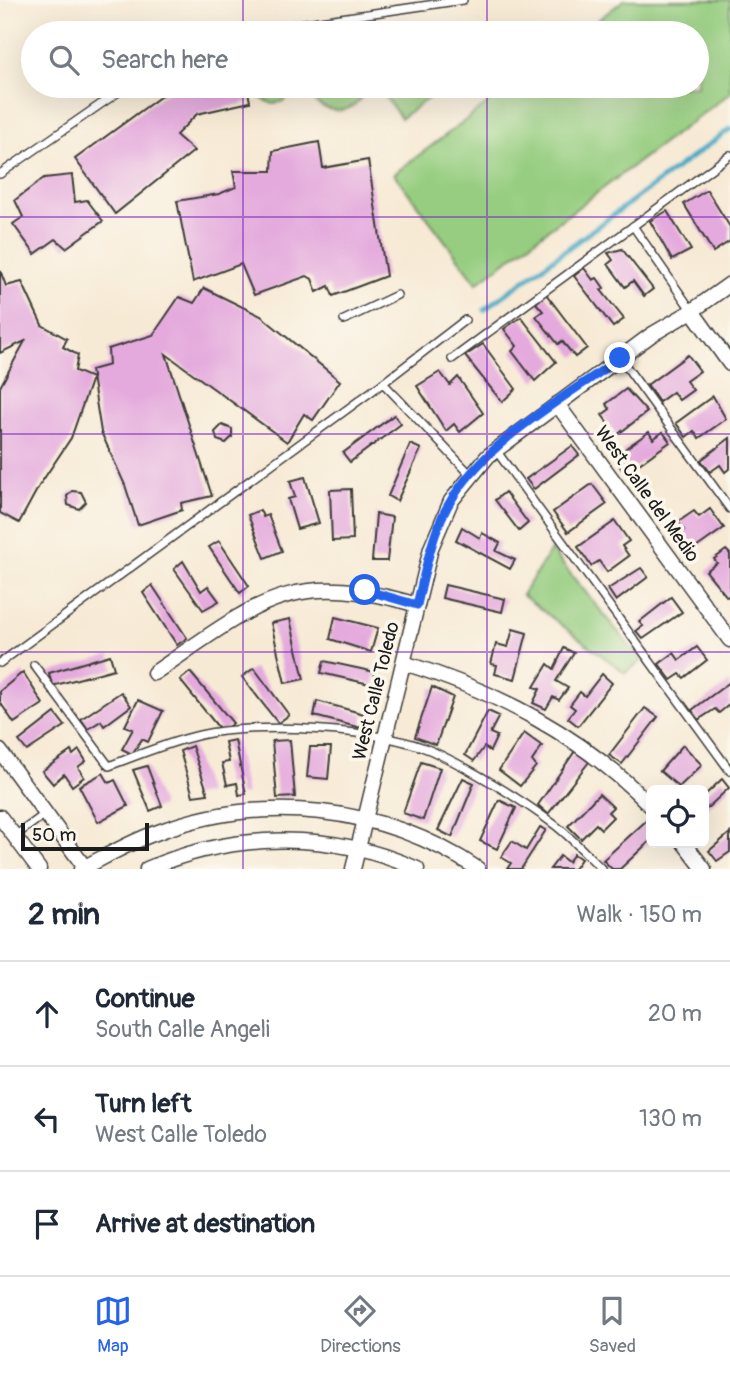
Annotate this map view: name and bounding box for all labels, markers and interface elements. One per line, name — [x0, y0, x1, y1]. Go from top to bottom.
search box — [21, 21, 709, 98]
icon: search — [45, 41, 83, 79]
text: Search here — [101, 44, 228, 76]
route end — [604, 342, 635, 373]
street label: West Calle del Medio — [590, 421, 704, 567]
route start — [349, 574, 380, 605]
street label: West Calle Toledo — [347, 619, 405, 763]
map controls — [646, 785, 709, 848]
button: locate — [646, 785, 709, 848]
scale bar — [21, 820, 149, 852]
text: 50 m — [32, 823, 76, 847]
text: 2 min — [28, 896, 100, 933]
text: Walk · 150 m — [577, 900, 702, 929]
text: Continue — [95, 983, 195, 1015]
icon: ahead — [28, 995, 66, 1033]
text: 20 m — [648, 999, 702, 1028]
text: South Calle Angeli — [95, 1015, 270, 1044]
text: Turn left — [95, 1088, 191, 1120]
icon: left — [28, 1100, 66, 1138]
text: 130 m — [639, 1104, 702, 1133]
text: West Calle Toledo — [95, 1120, 267, 1149]
icon: arrive — [28, 1205, 66, 1243]
text: Arrive at destination — [95, 1208, 315, 1240]
tab: Map — [94, 1292, 132, 1358]
tab: Directions — [320, 1292, 401, 1358]
tab: Saved — [589, 1292, 636, 1358]

